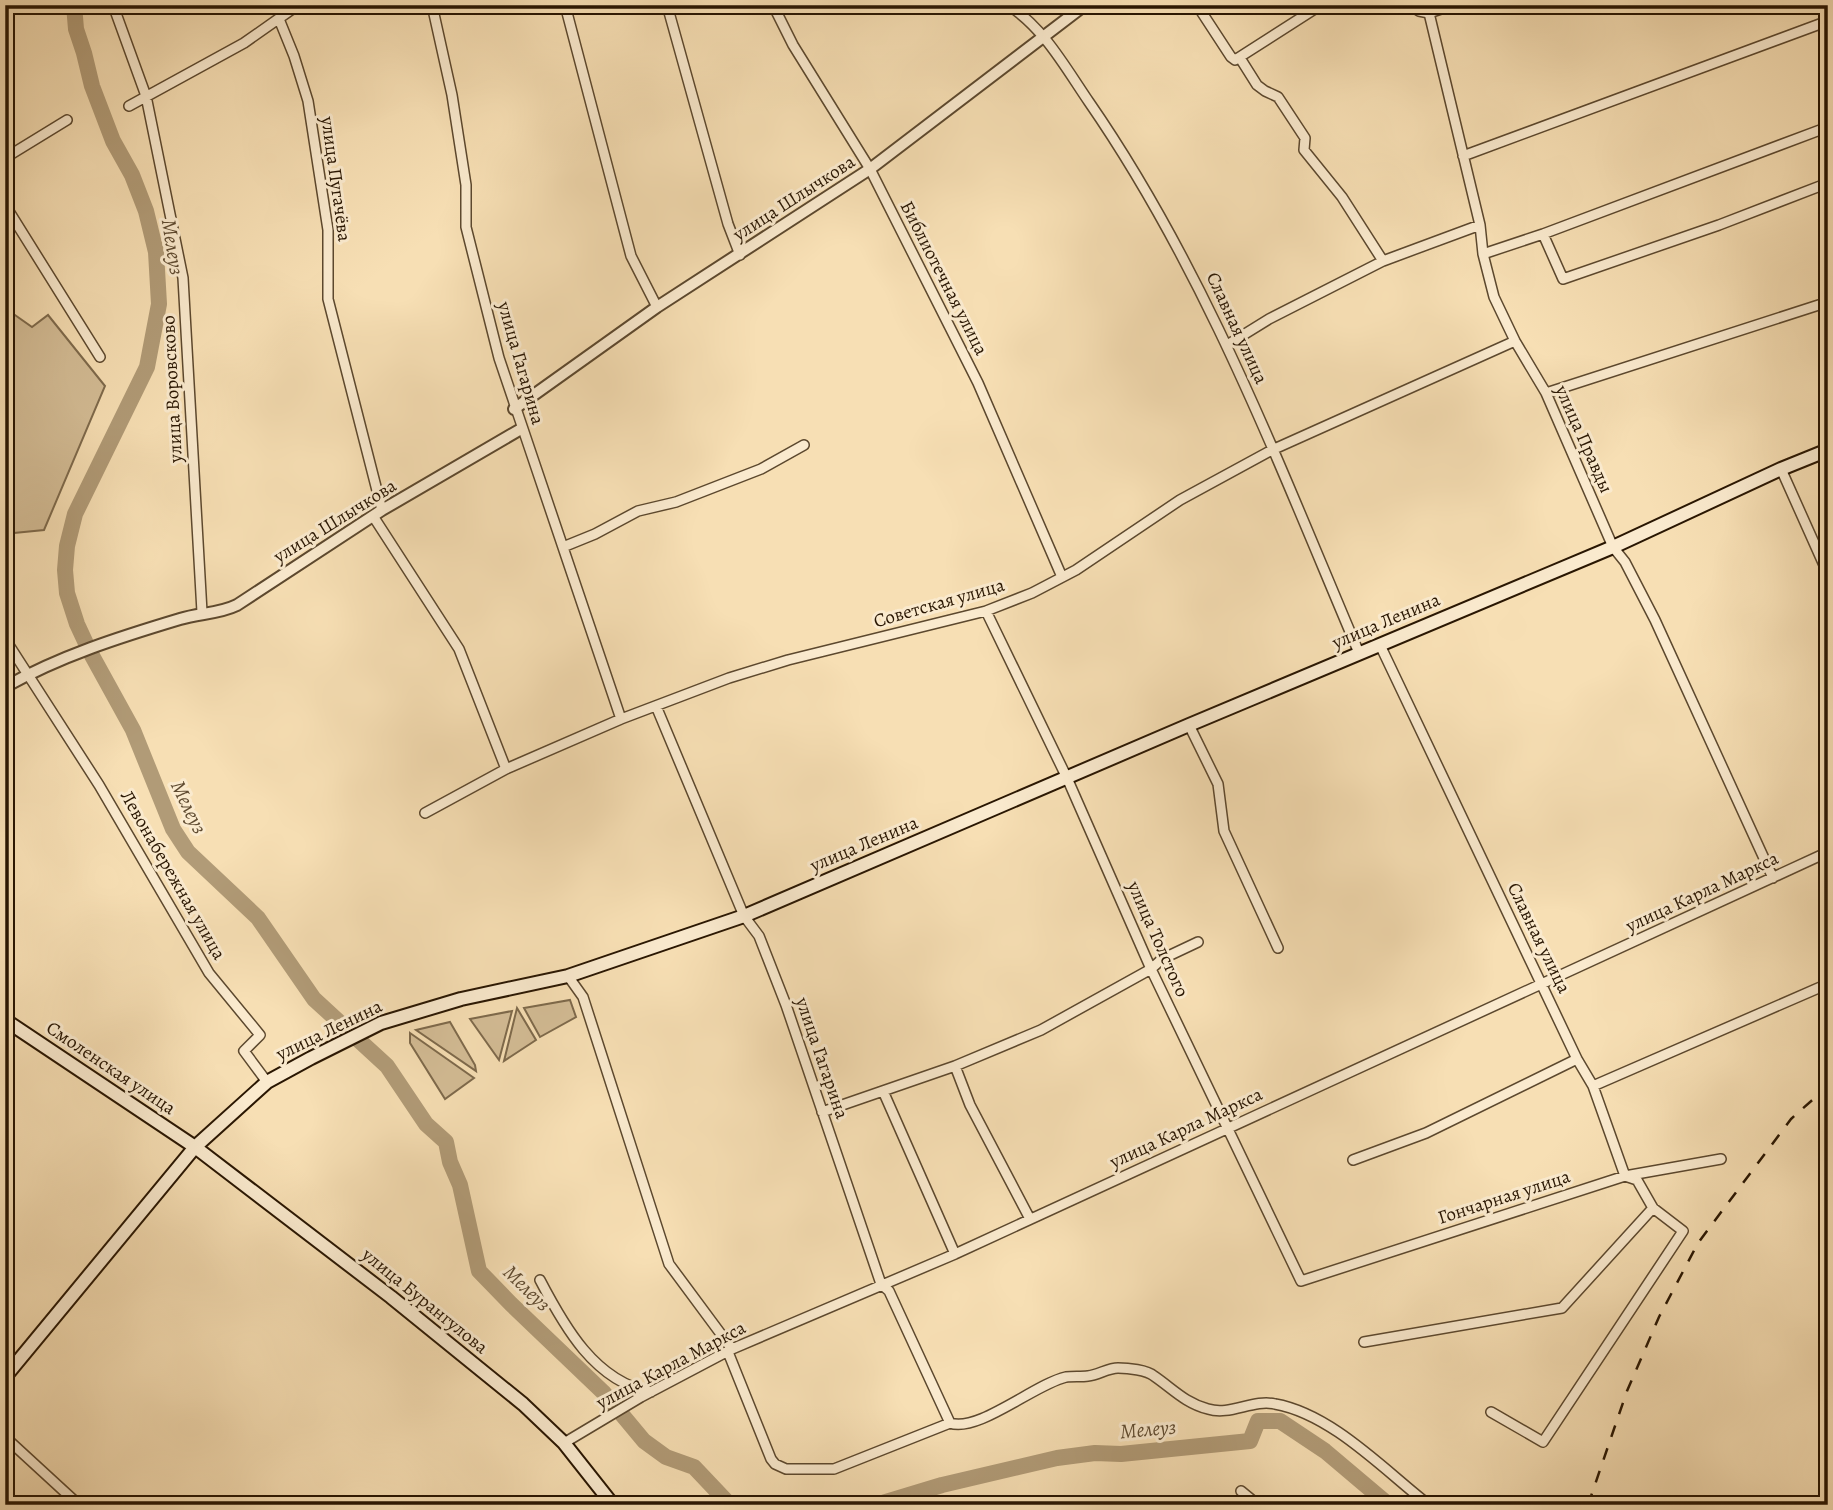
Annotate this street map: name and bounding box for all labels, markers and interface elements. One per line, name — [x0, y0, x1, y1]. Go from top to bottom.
street label: улица Пугачёва — [314, 114, 358, 243]
street label: улица Шлычкова — [727, 149, 860, 248]
street label: Библиотечная улица — [894, 196, 994, 360]
water label: Мелеуз — [155, 217, 191, 277]
street label: Славная улица — [1200, 268, 1274, 388]
street label: улица Гагарина — [491, 297, 551, 428]
street label: улица Воровсково — [155, 315, 189, 464]
street label: улица Правды — [1548, 380, 1619, 497]
street label: улица Шлычкова — [268, 473, 402, 570]
street label: Советская улица — [870, 572, 1008, 634]
street label: улица Ленина — [1327, 586, 1444, 656]
water label: Мелеуз — [164, 776, 214, 838]
street label: Левонабережная улица — [114, 786, 232, 965]
street label: улица Ленина — [805, 809, 922, 879]
street label: улица Карла Маркса — [1620, 845, 1783, 939]
street label: улица Толстого — [1120, 876, 1195, 1001]
street label: Славная улица — [1501, 878, 1577, 998]
street label: улица Ленина — [271, 993, 387, 1067]
street label: улица Гагарина — [789, 993, 855, 1122]
street label: Смоленская улица — [41, 1015, 181, 1121]
street label: улица Карла Маркса — [1104, 1081, 1267, 1175]
street label: Гончарная улица — [1434, 1163, 1574, 1231]
street label: улица Бурангулова — [356, 1241, 494, 1360]
water label: Мелеуз — [497, 1258, 557, 1318]
street label: улица Карла Маркса — [591, 1314, 751, 1416]
water label: Мелеуз — [1119, 1413, 1177, 1445]

